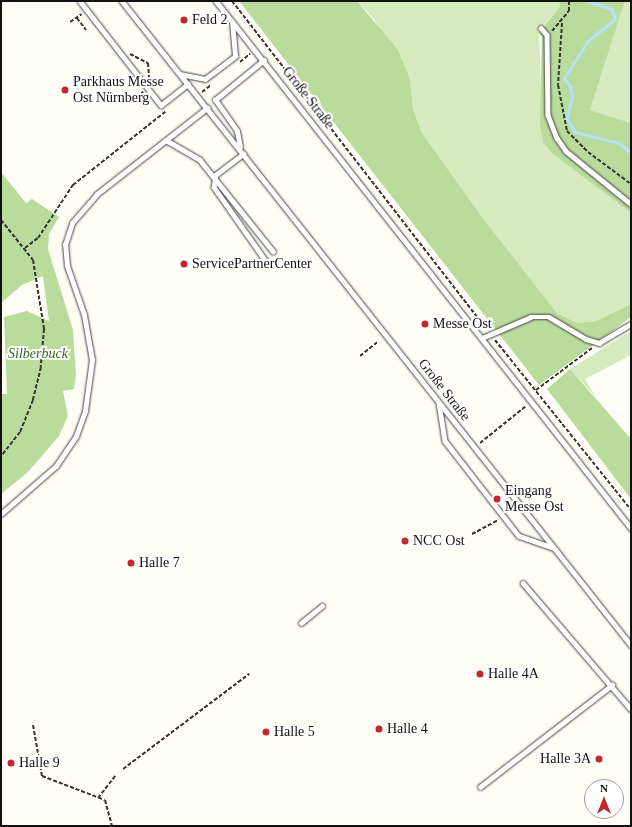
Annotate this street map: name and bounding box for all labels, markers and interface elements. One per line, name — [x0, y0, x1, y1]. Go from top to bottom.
place label: Feld 2 — [192, 12, 227, 28]
marker: Feld 2 — [179, 15, 189, 25]
street label: Große Straße — [279, 64, 337, 132]
place label: Parkhaus Messe Ost Nürnberg — [73, 74, 164, 106]
marker: Parkhaus Messe Ost Nürnberg — [60, 85, 70, 95]
place label: ServicePartnerCenter — [192, 256, 312, 272]
marker: ServicePartnerCenter — [179, 259, 189, 269]
place label: Messe Ost — [433, 316, 492, 332]
marker: Messe Ost — [420, 319, 430, 329]
park label: Silberbuck — [8, 346, 68, 362]
street label: Große Straße — [415, 356, 473, 424]
place label: Eingang Messe Ost — [505, 483, 564, 516]
marker: Eingang Messe Ost — [492, 494, 502, 504]
place label: NCC Ost — [413, 533, 465, 549]
marker: NCC Ost — [400, 536, 410, 546]
place label: Halle 7 — [139, 555, 180, 571]
marker: Halle 7 — [126, 558, 136, 568]
place label: Halle 4A — [488, 666, 539, 682]
marker: Halle 4A — [475, 669, 485, 679]
place label: Halle 4 — [387, 721, 428, 737]
place label: Halle 5 — [274, 724, 315, 740]
marker: Halle 4 — [374, 724, 384, 734]
marker: Halle 5 — [261, 727, 271, 737]
place label: Halle 3A — [540, 751, 591, 767]
marker: Halle 3A — [594, 754, 604, 764]
place label: Halle 9 — [19, 755, 60, 771]
marker: Halle 9 — [6, 758, 16, 768]
north arrow — [584, 779, 624, 819]
text: N — [600, 782, 608, 794]

